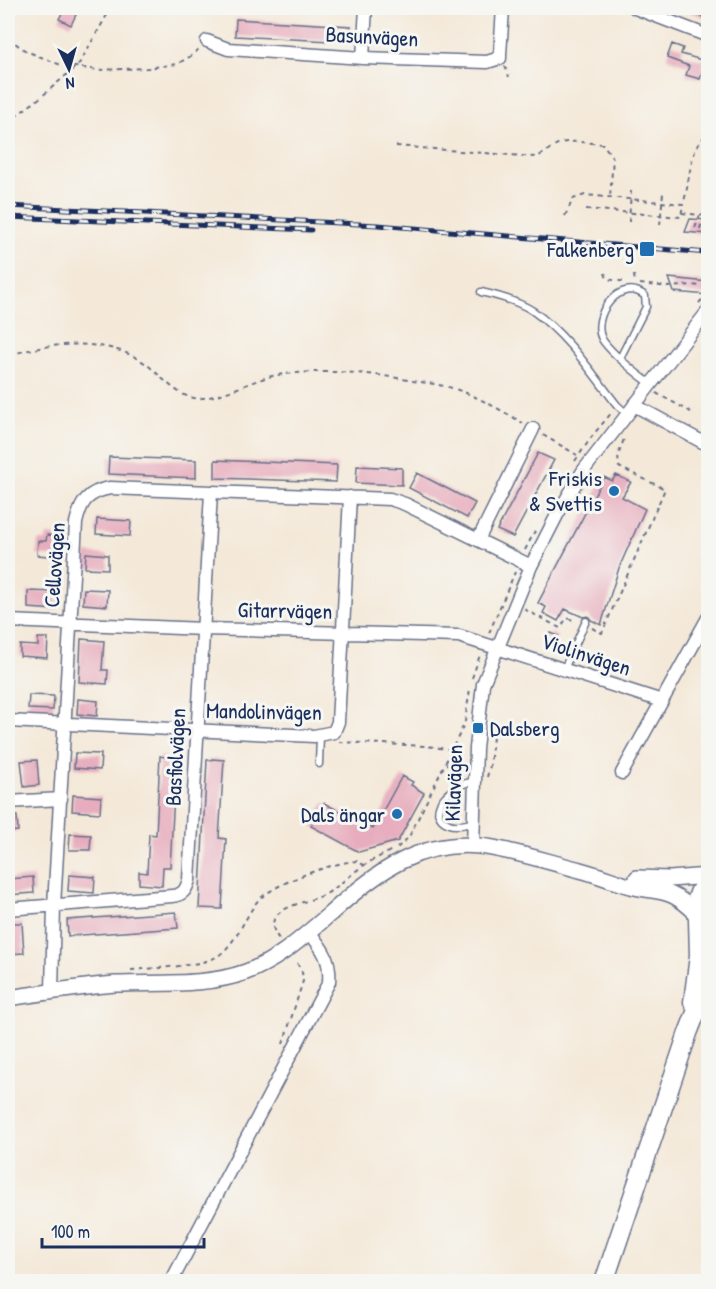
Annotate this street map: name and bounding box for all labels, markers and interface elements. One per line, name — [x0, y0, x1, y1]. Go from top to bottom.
street label: Basunvägen — [325, 19, 419, 53]
north arrow — [39, 39, 99, 99]
text: N — [65, 73, 76, 95]
place label: Falkenberg — [546, 234, 634, 264]
marker: Falkenberg — [638, 240, 656, 258]
place label: Friskis & Svettis — [529, 463, 602, 518]
marker: Friskis & Svettis — [607, 484, 621, 498]
street label: Cellovägen — [36, 522, 72, 608]
street label: Gitarrvägen — [237, 594, 333, 626]
street label: Violinvägen — [537, 625, 635, 683]
street label: Mandolinvägen — [206, 695, 322, 727]
street label: Basfiolvägen — [157, 707, 193, 807]
place label: Dalsberg — [490, 713, 559, 743]
marker: Dalsberg — [471, 721, 485, 735]
street label: Kilavägen — [437, 744, 469, 822]
place label: Dals ängar — [301, 799, 386, 829]
marker: Dals ängar — [390, 807, 404, 821]
scale bar — [42, 1211, 204, 1249]
text: 100 m — [51, 1219, 90, 1244]

